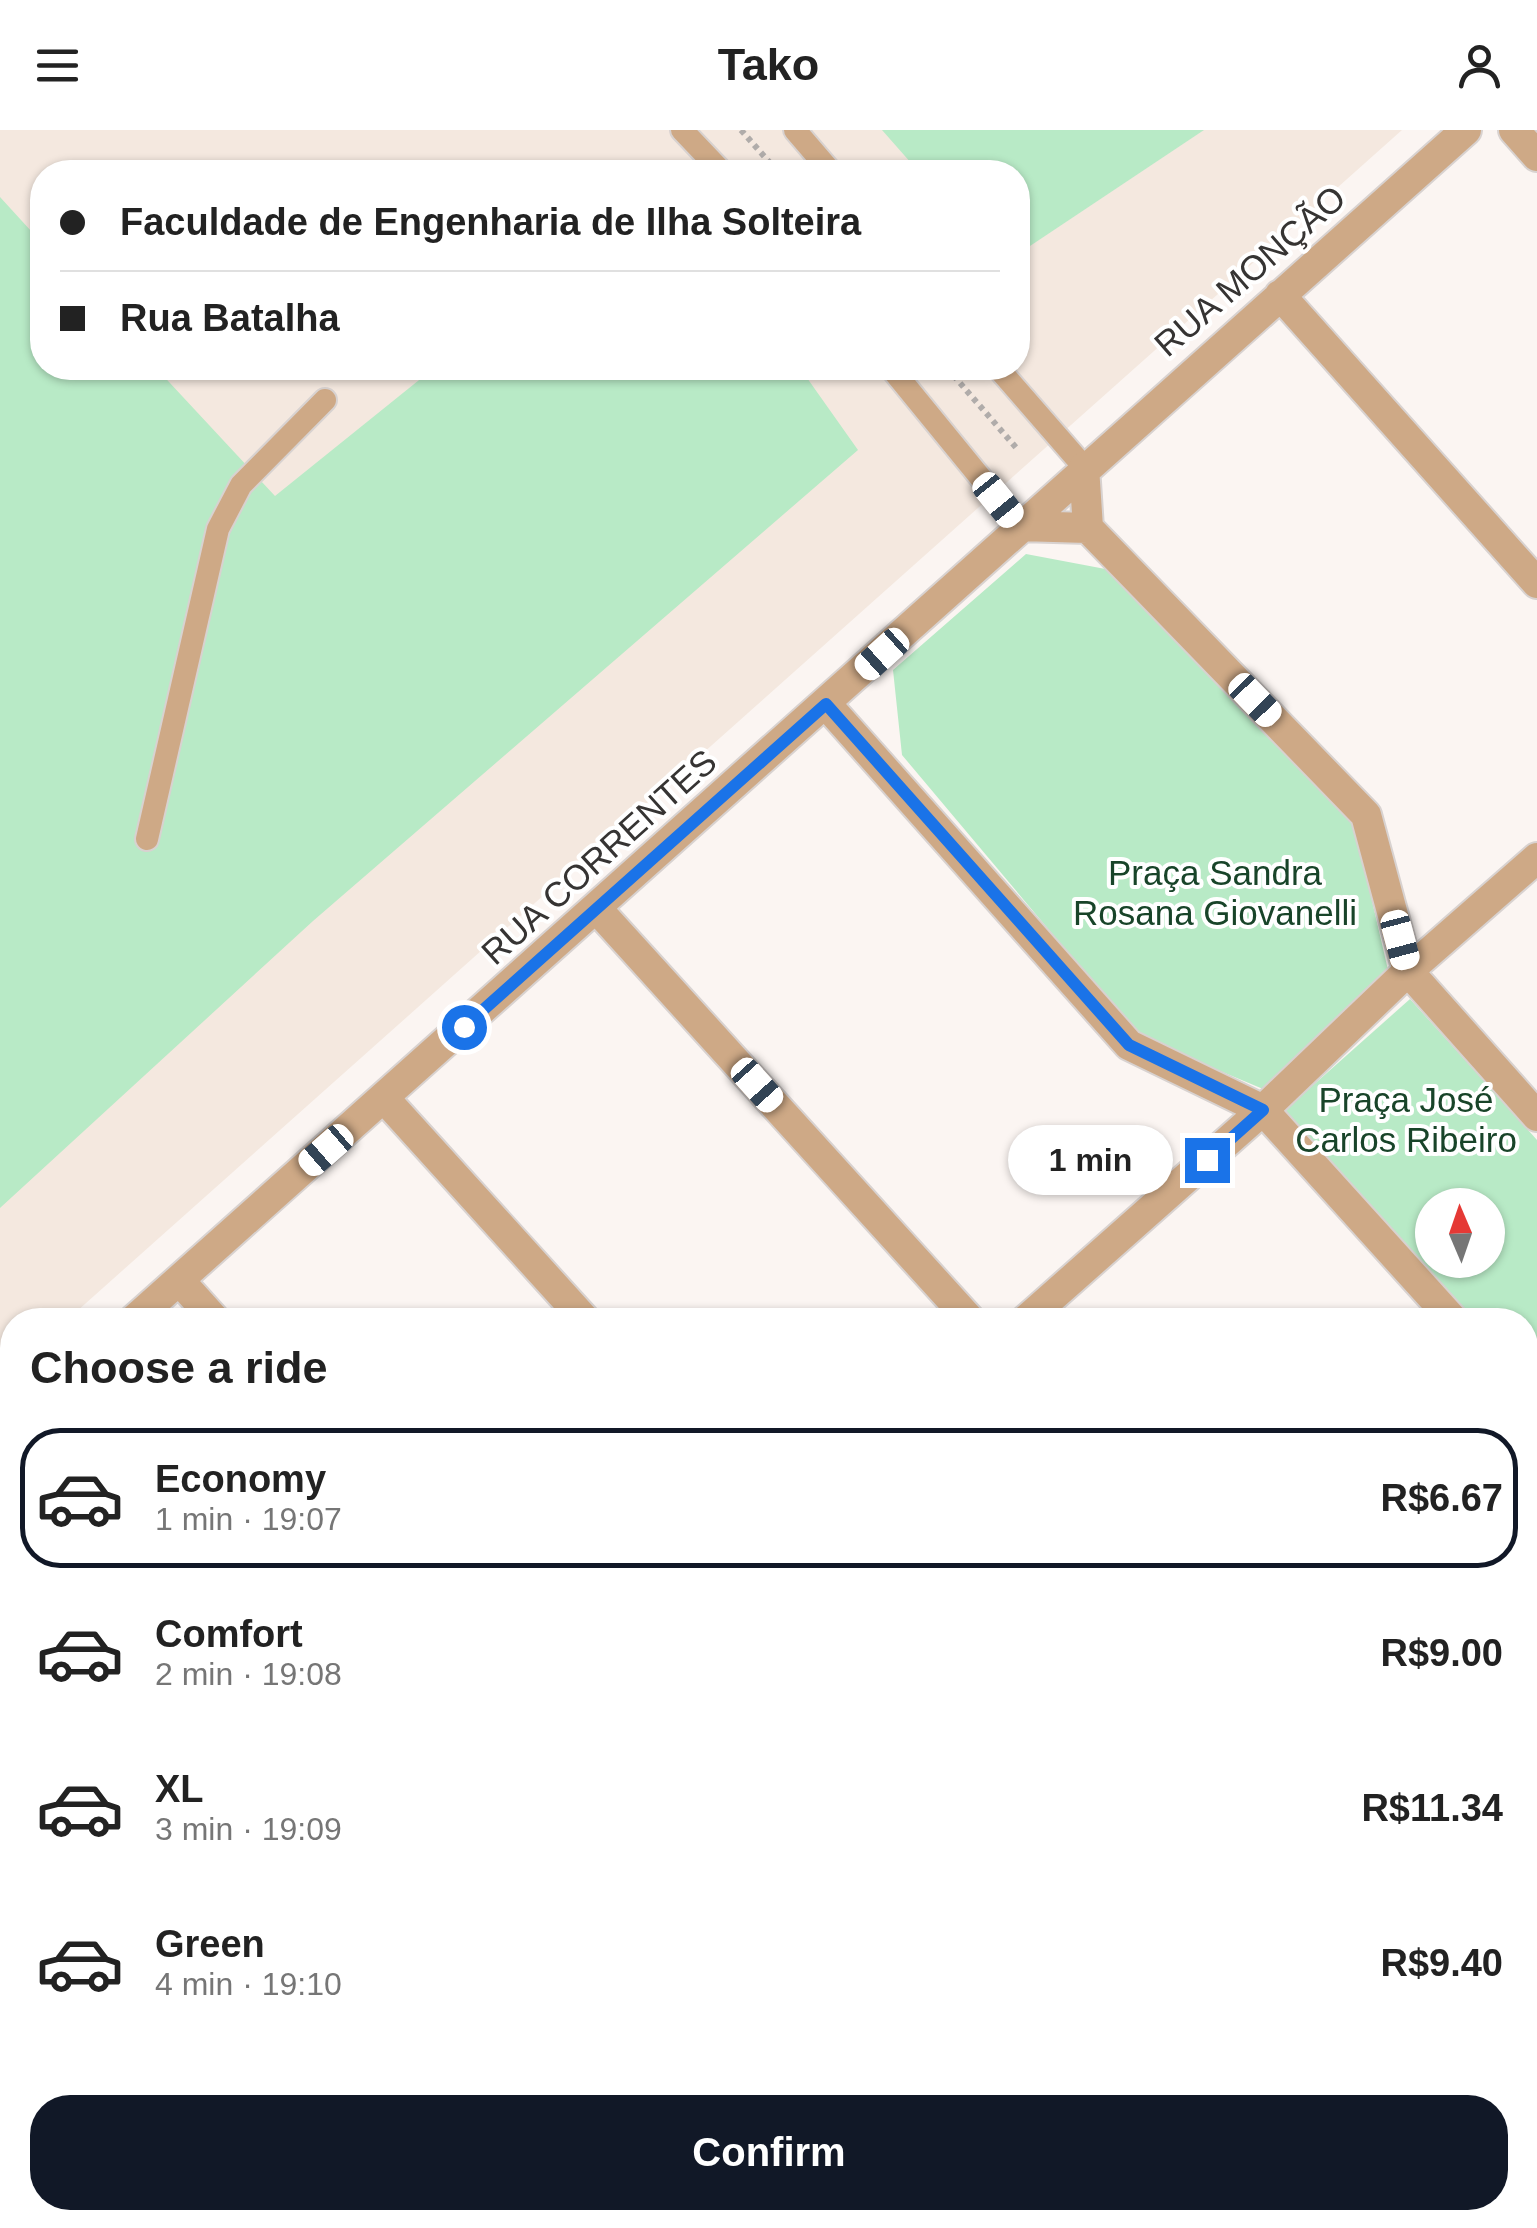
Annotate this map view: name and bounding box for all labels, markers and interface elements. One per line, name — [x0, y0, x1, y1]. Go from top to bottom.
icon: menu — [30, 38, 85, 93]
icon: person — [1452, 38, 1507, 93]
text: Tako — [718, 39, 819, 90]
street label: RUA MONÇÃO — [1147, 177, 1353, 364]
text: Faculdade de Engenharia de Ilha Solteira — [120, 201, 861, 243]
text: Rua Batalha — [120, 297, 340, 339]
car — [967, 467, 1029, 533]
car — [850, 623, 914, 685]
car — [1223, 668, 1287, 732]
street label: RUA CORRENTES — [474, 741, 724, 972]
park label: Praça Sandra Rosana Giovanelli — [1073, 853, 1357, 932]
car — [1378, 907, 1422, 973]
route start — [442, 1005, 487, 1050]
car — [726, 1053, 788, 1117]
park label: Praça José Carlos Ribeiro — [1295, 1080, 1517, 1159]
car — [294, 1119, 358, 1181]
callout: 1 min — [1007, 1125, 1172, 1195]
route end — [1185, 1138, 1230, 1183]
text: 1 min — [1049, 1142, 1132, 1178]
north arrow — [1415, 1188, 1505, 1278]
map controls — [1415, 1188, 1505, 1278]
text: Choose a ride — [30, 1342, 328, 1393]
icon: car — [35, 1453, 125, 1543]
text: Economy — [155, 1458, 326, 1500]
text: R$6.67 — [1380, 1477, 1503, 1519]
text: 1 min · 19:07 — [155, 1501, 342, 1537]
icon: car — [35, 1608, 125, 1698]
text: Comfort — [155, 1613, 303, 1655]
text: R$9.00 — [1380, 1632, 1503, 1674]
text: 2 min · 19:08 — [155, 1656, 342, 1692]
icon: car — [35, 1763, 125, 1853]
text: XL — [155, 1768, 204, 1810]
text: R$11.34 — [1361, 1787, 1503, 1829]
text: 3 min · 19:09 — [155, 1811, 342, 1847]
icon: car — [35, 1918, 125, 2008]
text: Green — [155, 1923, 265, 1965]
text: R$9.40 — [1380, 1942, 1503, 1984]
text: 4 min · 19:10 — [155, 1966, 342, 2002]
button: Confirm — [30, 2095, 1508, 2210]

